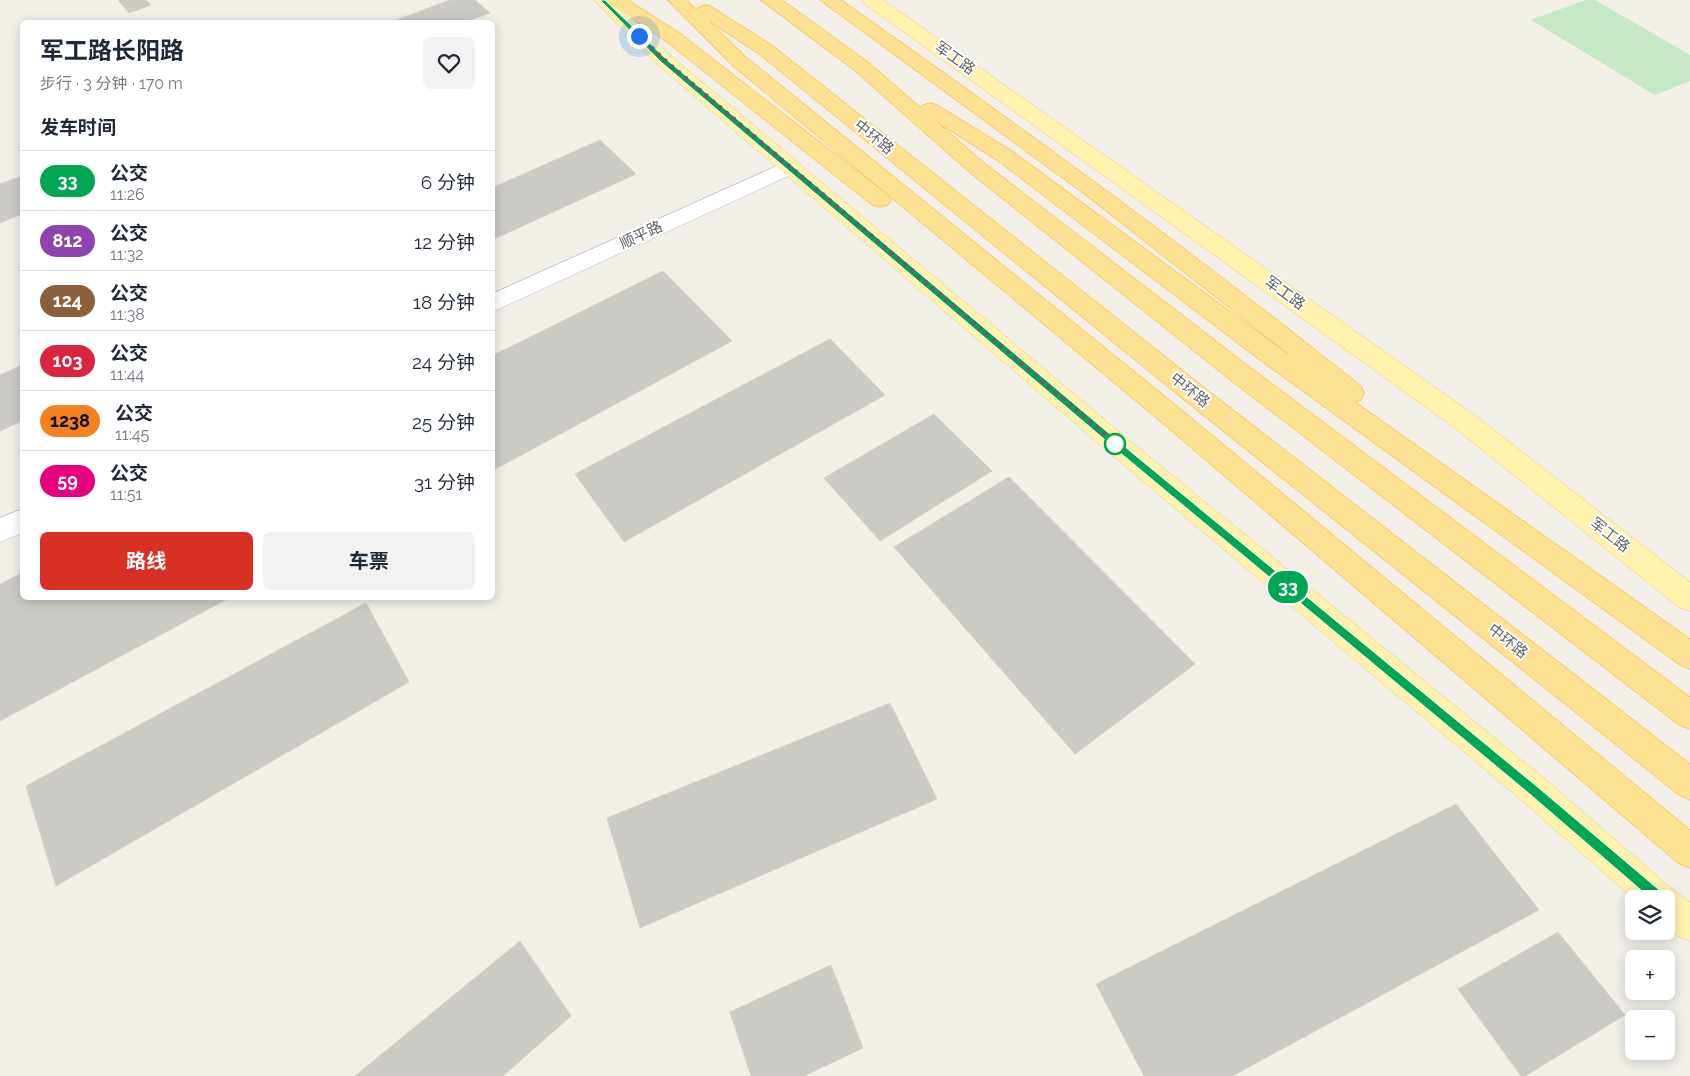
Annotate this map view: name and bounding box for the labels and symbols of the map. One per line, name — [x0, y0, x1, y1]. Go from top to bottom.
your location — [627, 24, 652, 49]
street label: 军工路 — [931, 38, 979, 78]
street label: 中环路 — [851, 116, 897, 158]
street label: 顺平路 — [617, 217, 665, 253]
street label: 军工路 — [1262, 272, 1308, 314]
street label: 中环路 — [1167, 369, 1213, 411]
unlabelled marker — [1104, 433, 1126, 455]
street label: 军工路 — [1587, 514, 1633, 556]
line badge: 33 — [1266, 571, 1310, 603]
street label: 中环路 — [1485, 620, 1531, 662]

